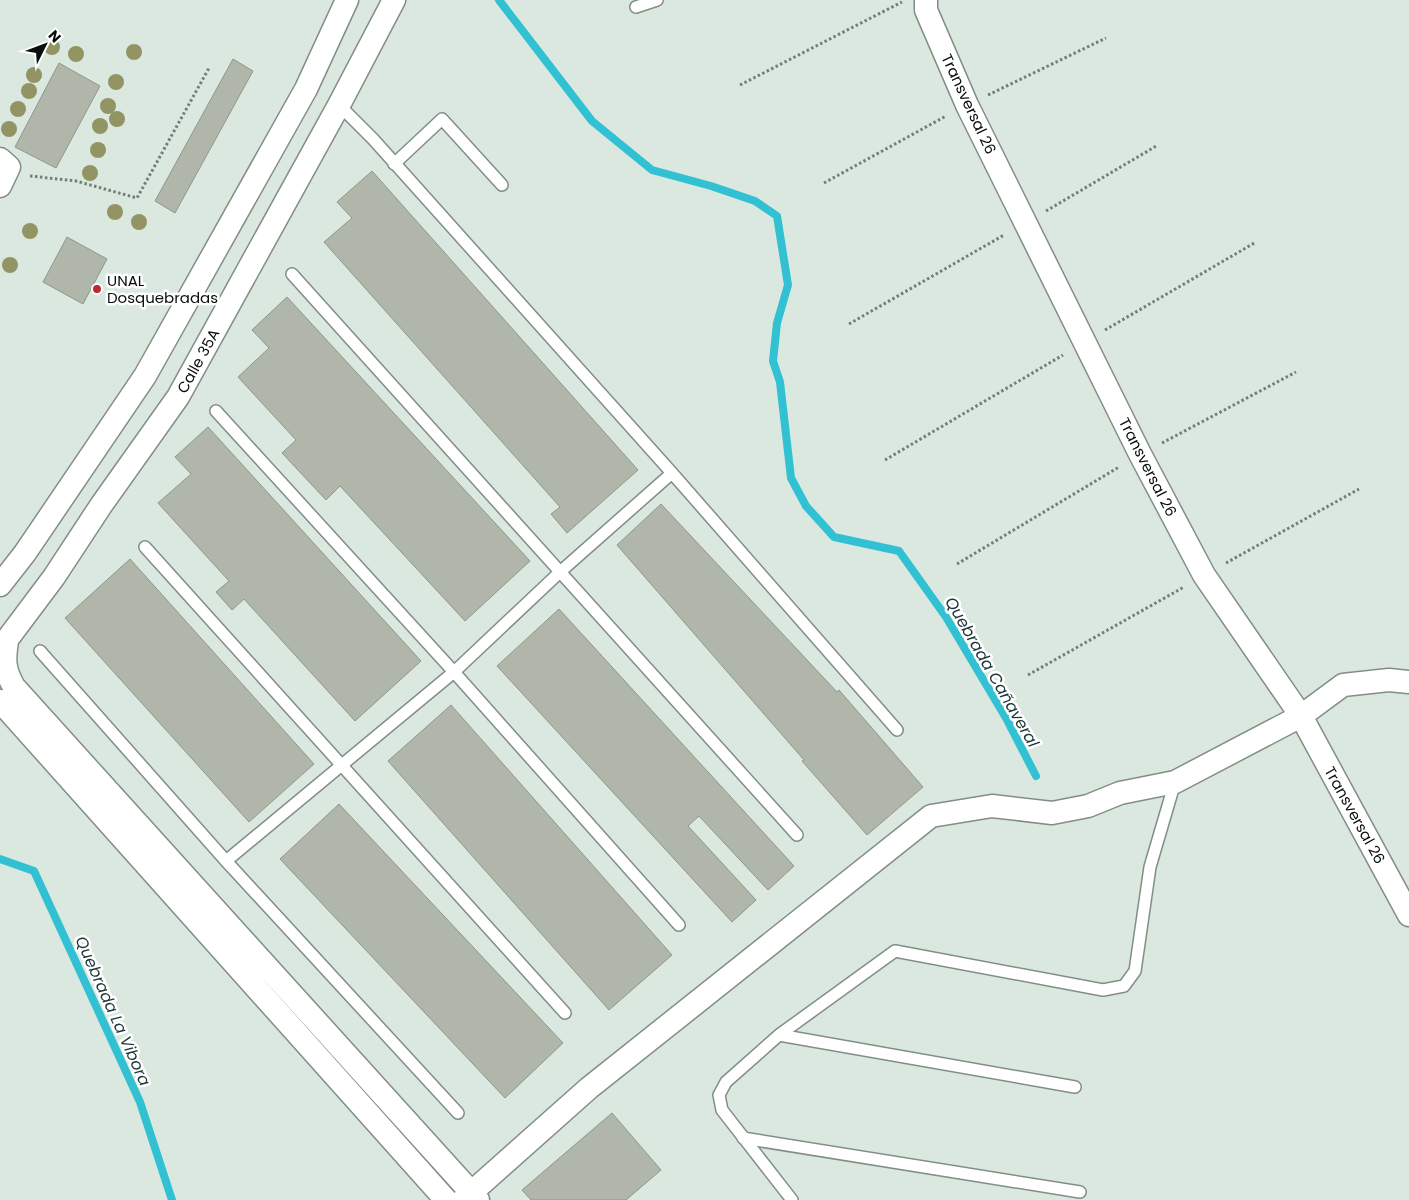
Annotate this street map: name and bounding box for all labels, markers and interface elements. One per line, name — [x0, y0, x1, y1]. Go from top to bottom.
north arrow — [20, 20, 70, 70]
text: N — [44, 26, 66, 47]
street label: Transversal 26 — [937, 50, 1001, 158]
place label: UNAL Dosquebradas — [107, 270, 218, 308]
marker: UNAL Dosquebradas — [91, 283, 103, 295]
street label: Calle 35A — [172, 325, 224, 397]
street label: Transversal 26 — [1114, 414, 1182, 520]
water label: Quebrada Cañaveral — [939, 592, 1045, 752]
street label: Transversal 26 — [1320, 763, 1390, 867]
water label: Quebrada La Vibora — [70, 932, 156, 1090]

